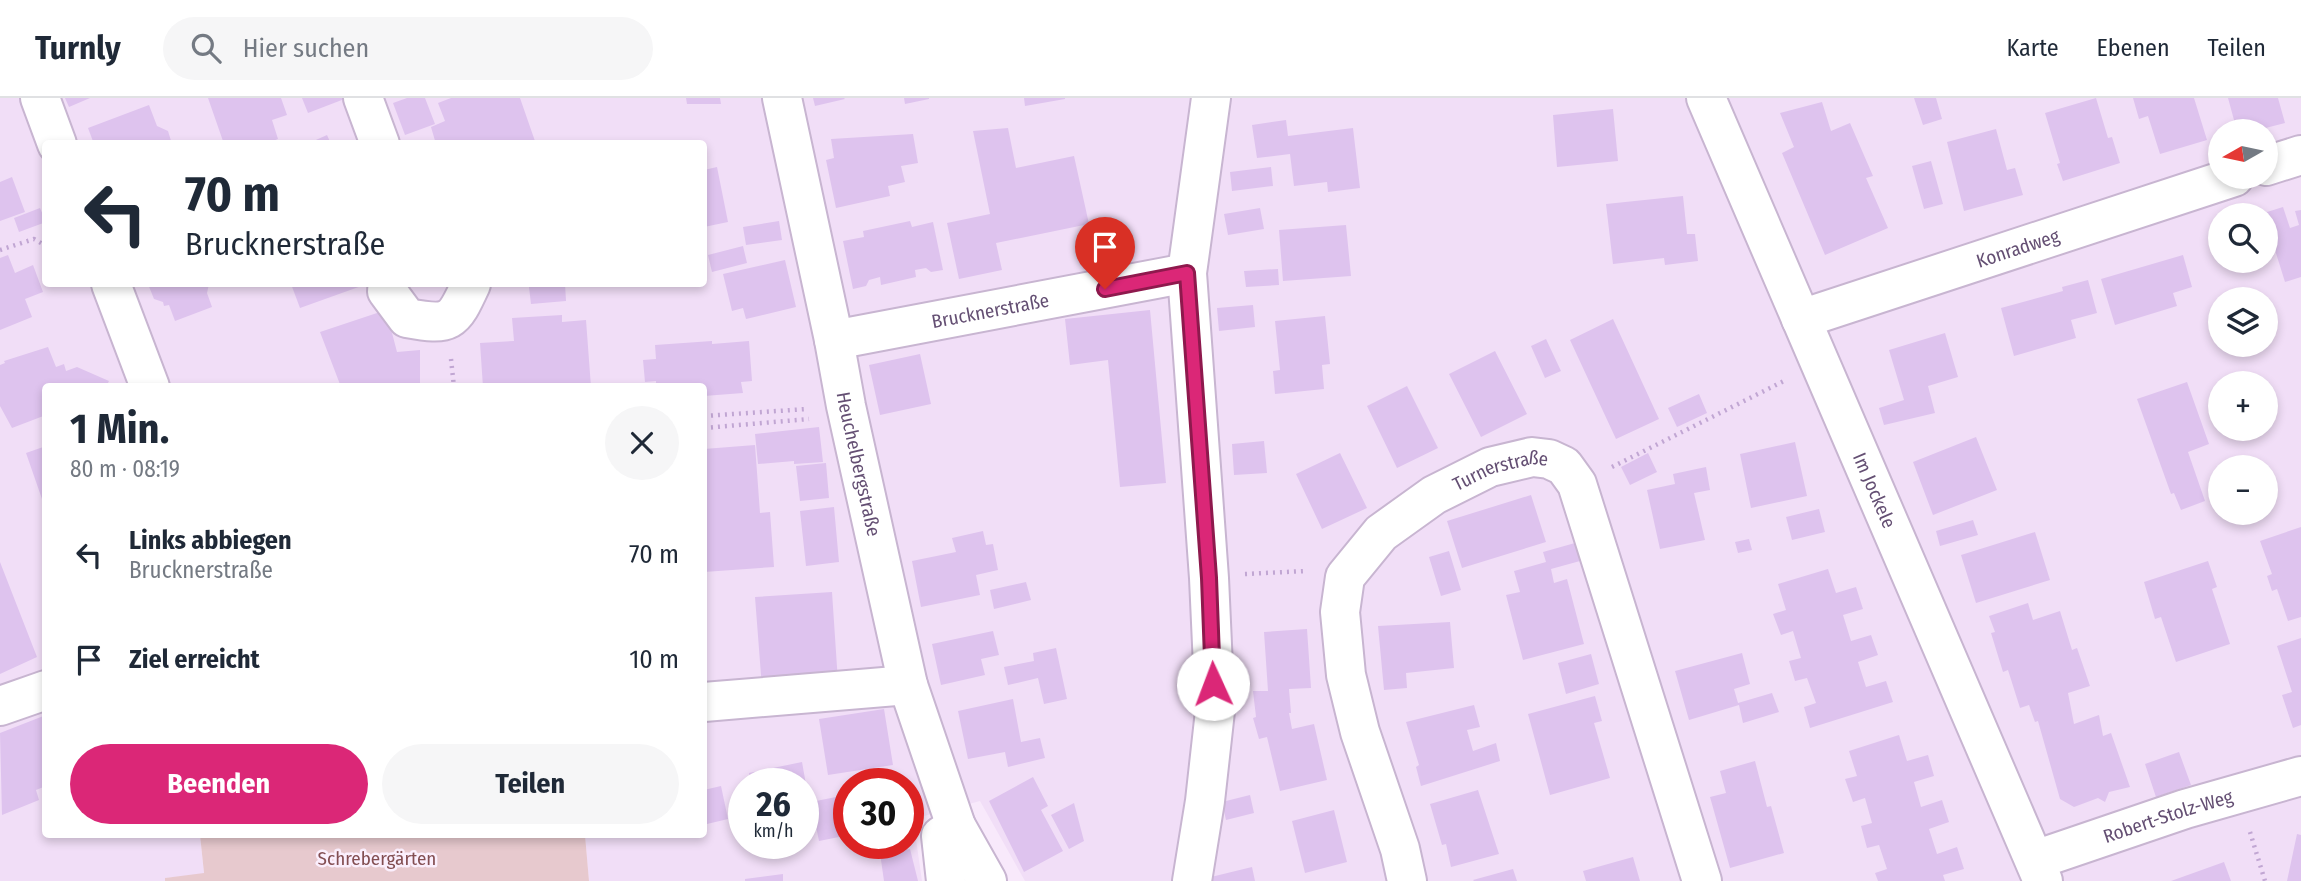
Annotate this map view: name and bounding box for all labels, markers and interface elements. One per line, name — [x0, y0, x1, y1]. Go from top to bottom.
search box — [163, 17, 653, 80]
text: Turnly — [35, 28, 121, 68]
icon: search — [187, 29, 225, 67]
text: Hier suchen — [243, 33, 369, 64]
text: Karte — [2007, 34, 2059, 62]
text: Ebenen — [2097, 34, 2170, 62]
text: Teilen — [2208, 34, 2266, 62]
north arrow — [2208, 119, 2278, 189]
map controls — [2208, 119, 2278, 525]
text: 70 m — [185, 165, 280, 224]
icon: left — [70, 168, 161, 259]
button: search — [2208, 203, 2278, 273]
pin — [1075, 217, 1135, 289]
street label: Konradweg — [1973, 224, 2062, 273]
text: Brucknerstraße — [185, 225, 385, 263]
icon: arrive — [1086, 228, 1124, 266]
button: layers — [2208, 287, 2278, 357]
street label: Brucknerstraße — [930, 288, 1051, 333]
button: + — [2208, 371, 2278, 441]
street label: Heuchelbergstraße — [832, 390, 886, 539]
text: 1 Min. — [70, 404, 169, 454]
button: close — [605, 406, 679, 480]
street label: Turnerstraße — [1449, 446, 1549, 496]
street label: Im Jockele — [1848, 449, 1901, 532]
text: 80 m · 08:19 — [70, 455, 180, 483]
button: − — [2208, 455, 2278, 525]
text: Links abbiegen — [129, 525, 292, 556]
icon: left — [70, 536, 108, 574]
text: 70 m — [629, 539, 679, 570]
text: Brucknerstraße — [129, 556, 273, 584]
icon: arrive — [70, 641, 108, 679]
text: Ziel erreicht — [129, 644, 260, 675]
text: 10 m — [629, 644, 679, 675]
position arrow — [1176, 647, 1250, 721]
button: Beenden — [70, 744, 368, 824]
button: Teilen — [382, 744, 679, 824]
speed limit sign: 30 — [833, 768, 924, 859]
text: 26 — [756, 783, 791, 825]
street label: Robert-Stolz-Weg — [2100, 785, 2235, 848]
text: km/h — [753, 820, 794, 842]
park label: Schrebergärten — [318, 847, 436, 870]

